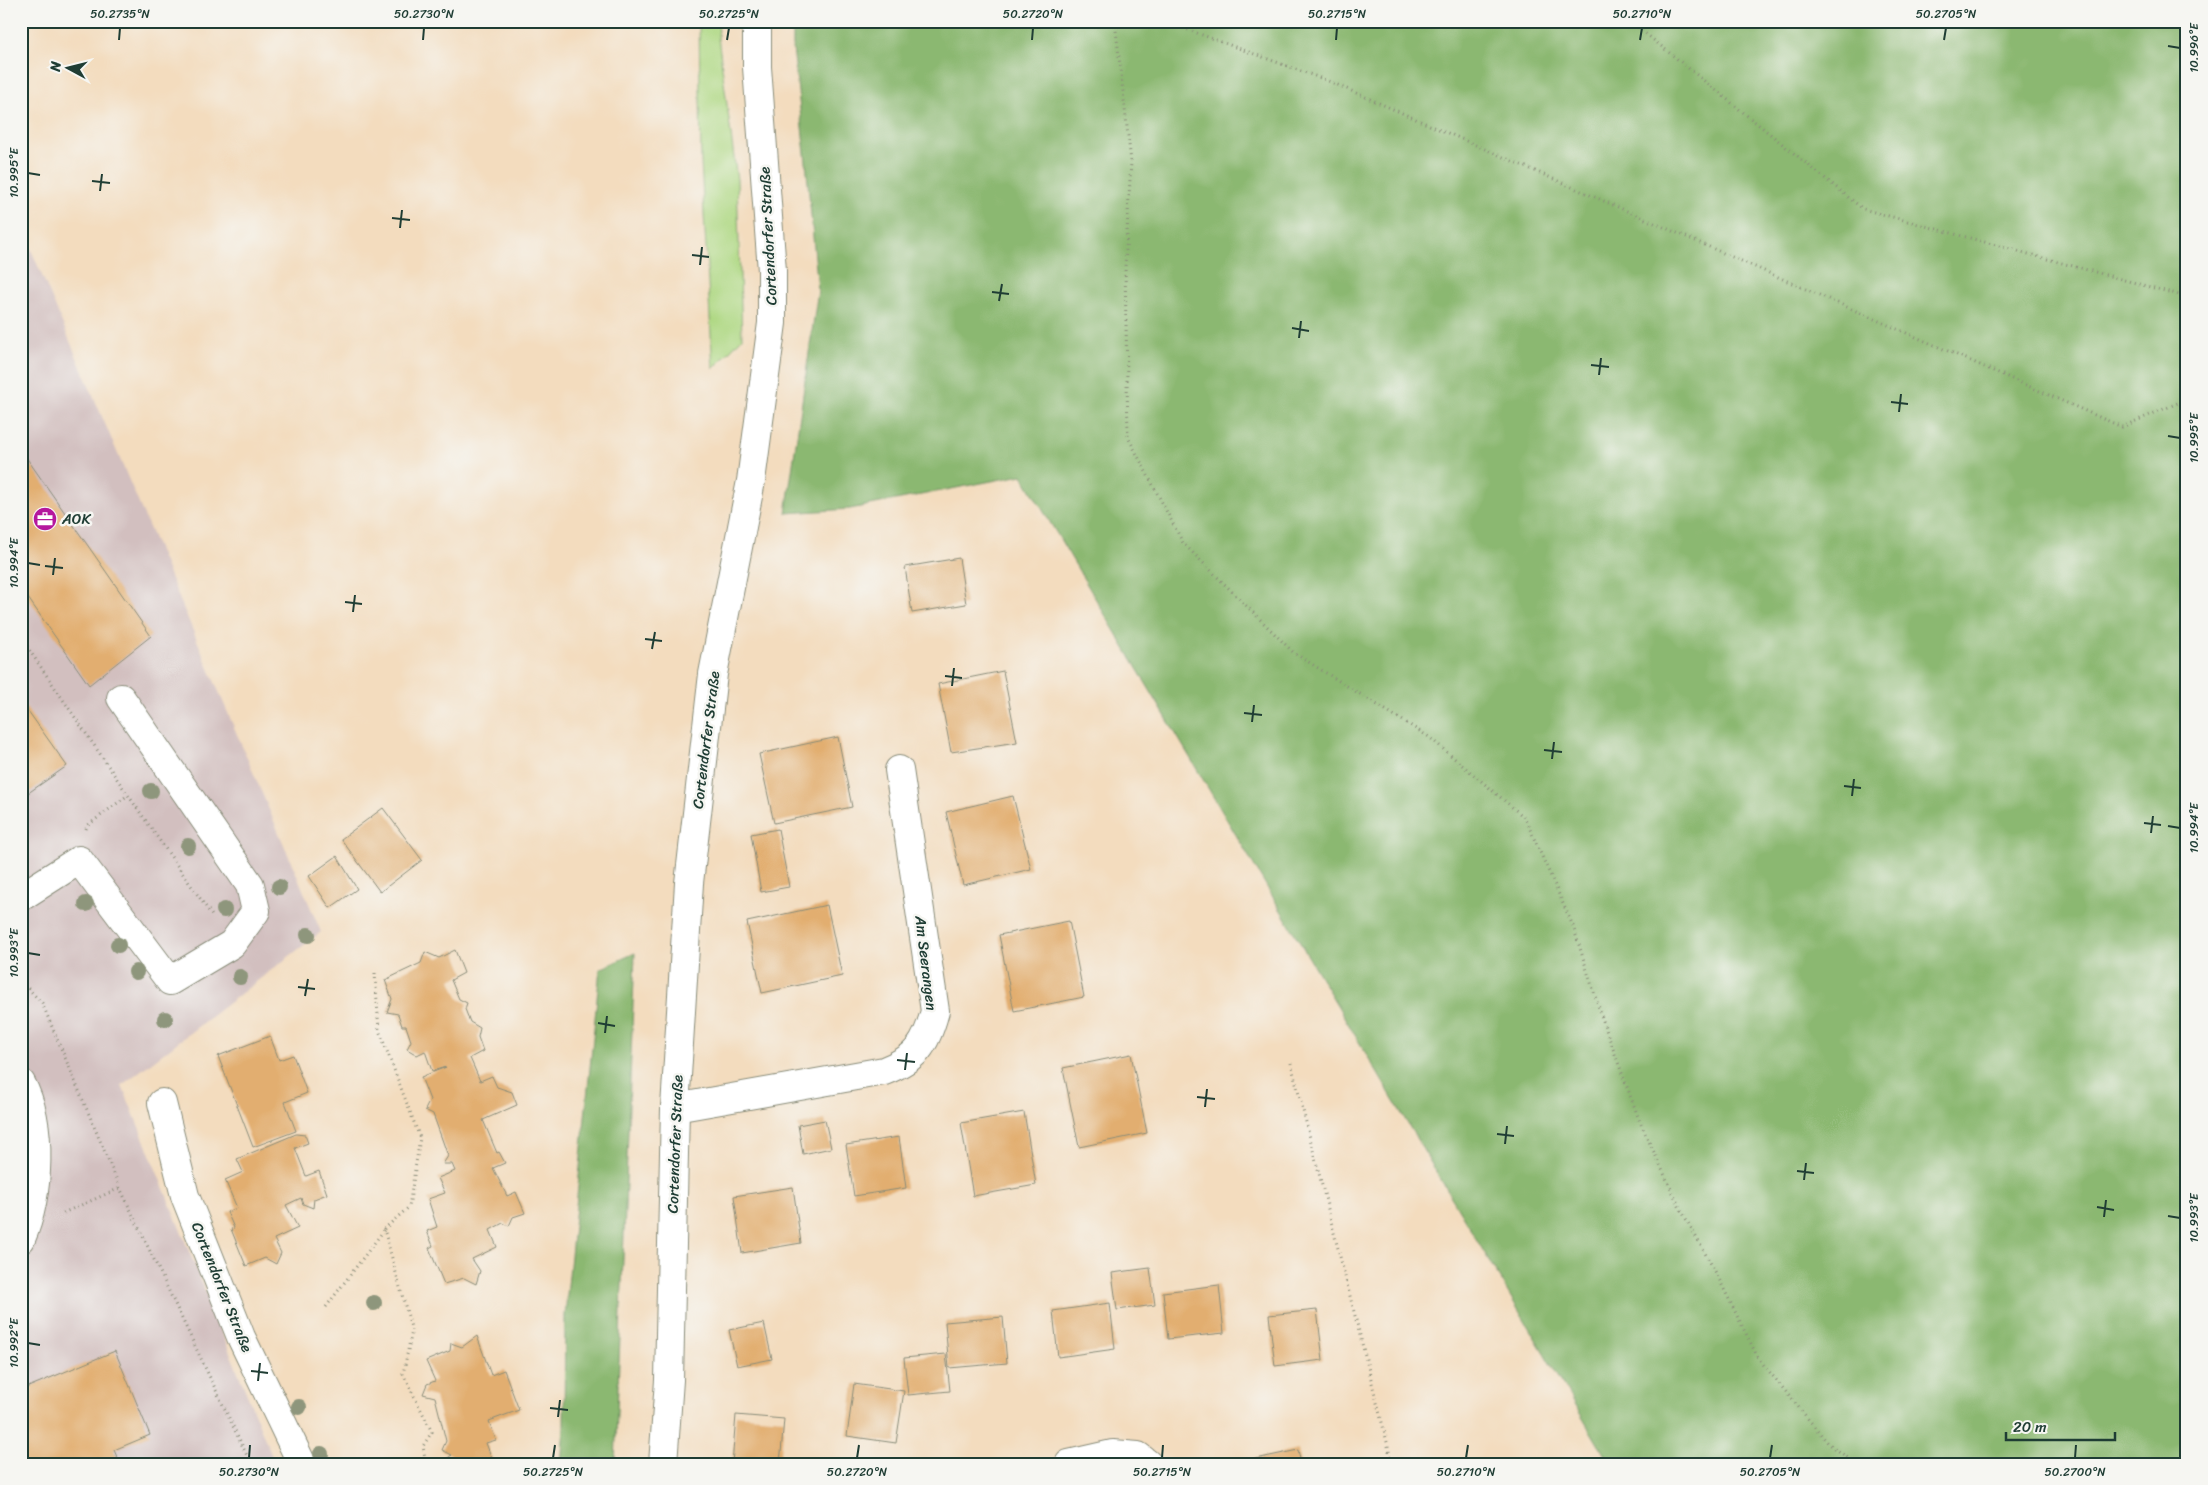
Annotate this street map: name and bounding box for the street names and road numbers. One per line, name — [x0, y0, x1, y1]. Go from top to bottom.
street label: Cortendorfer Straße — [751, 166, 785, 306]
street label: Cortendorfer Straße — [685, 670, 727, 810]
street label: Am Seerangen — [907, 913, 945, 1012]
street label: Cortendorfer Straße — [660, 1074, 690, 1214]
street label: Cortendorfer Straße — [184, 1218, 260, 1356]

